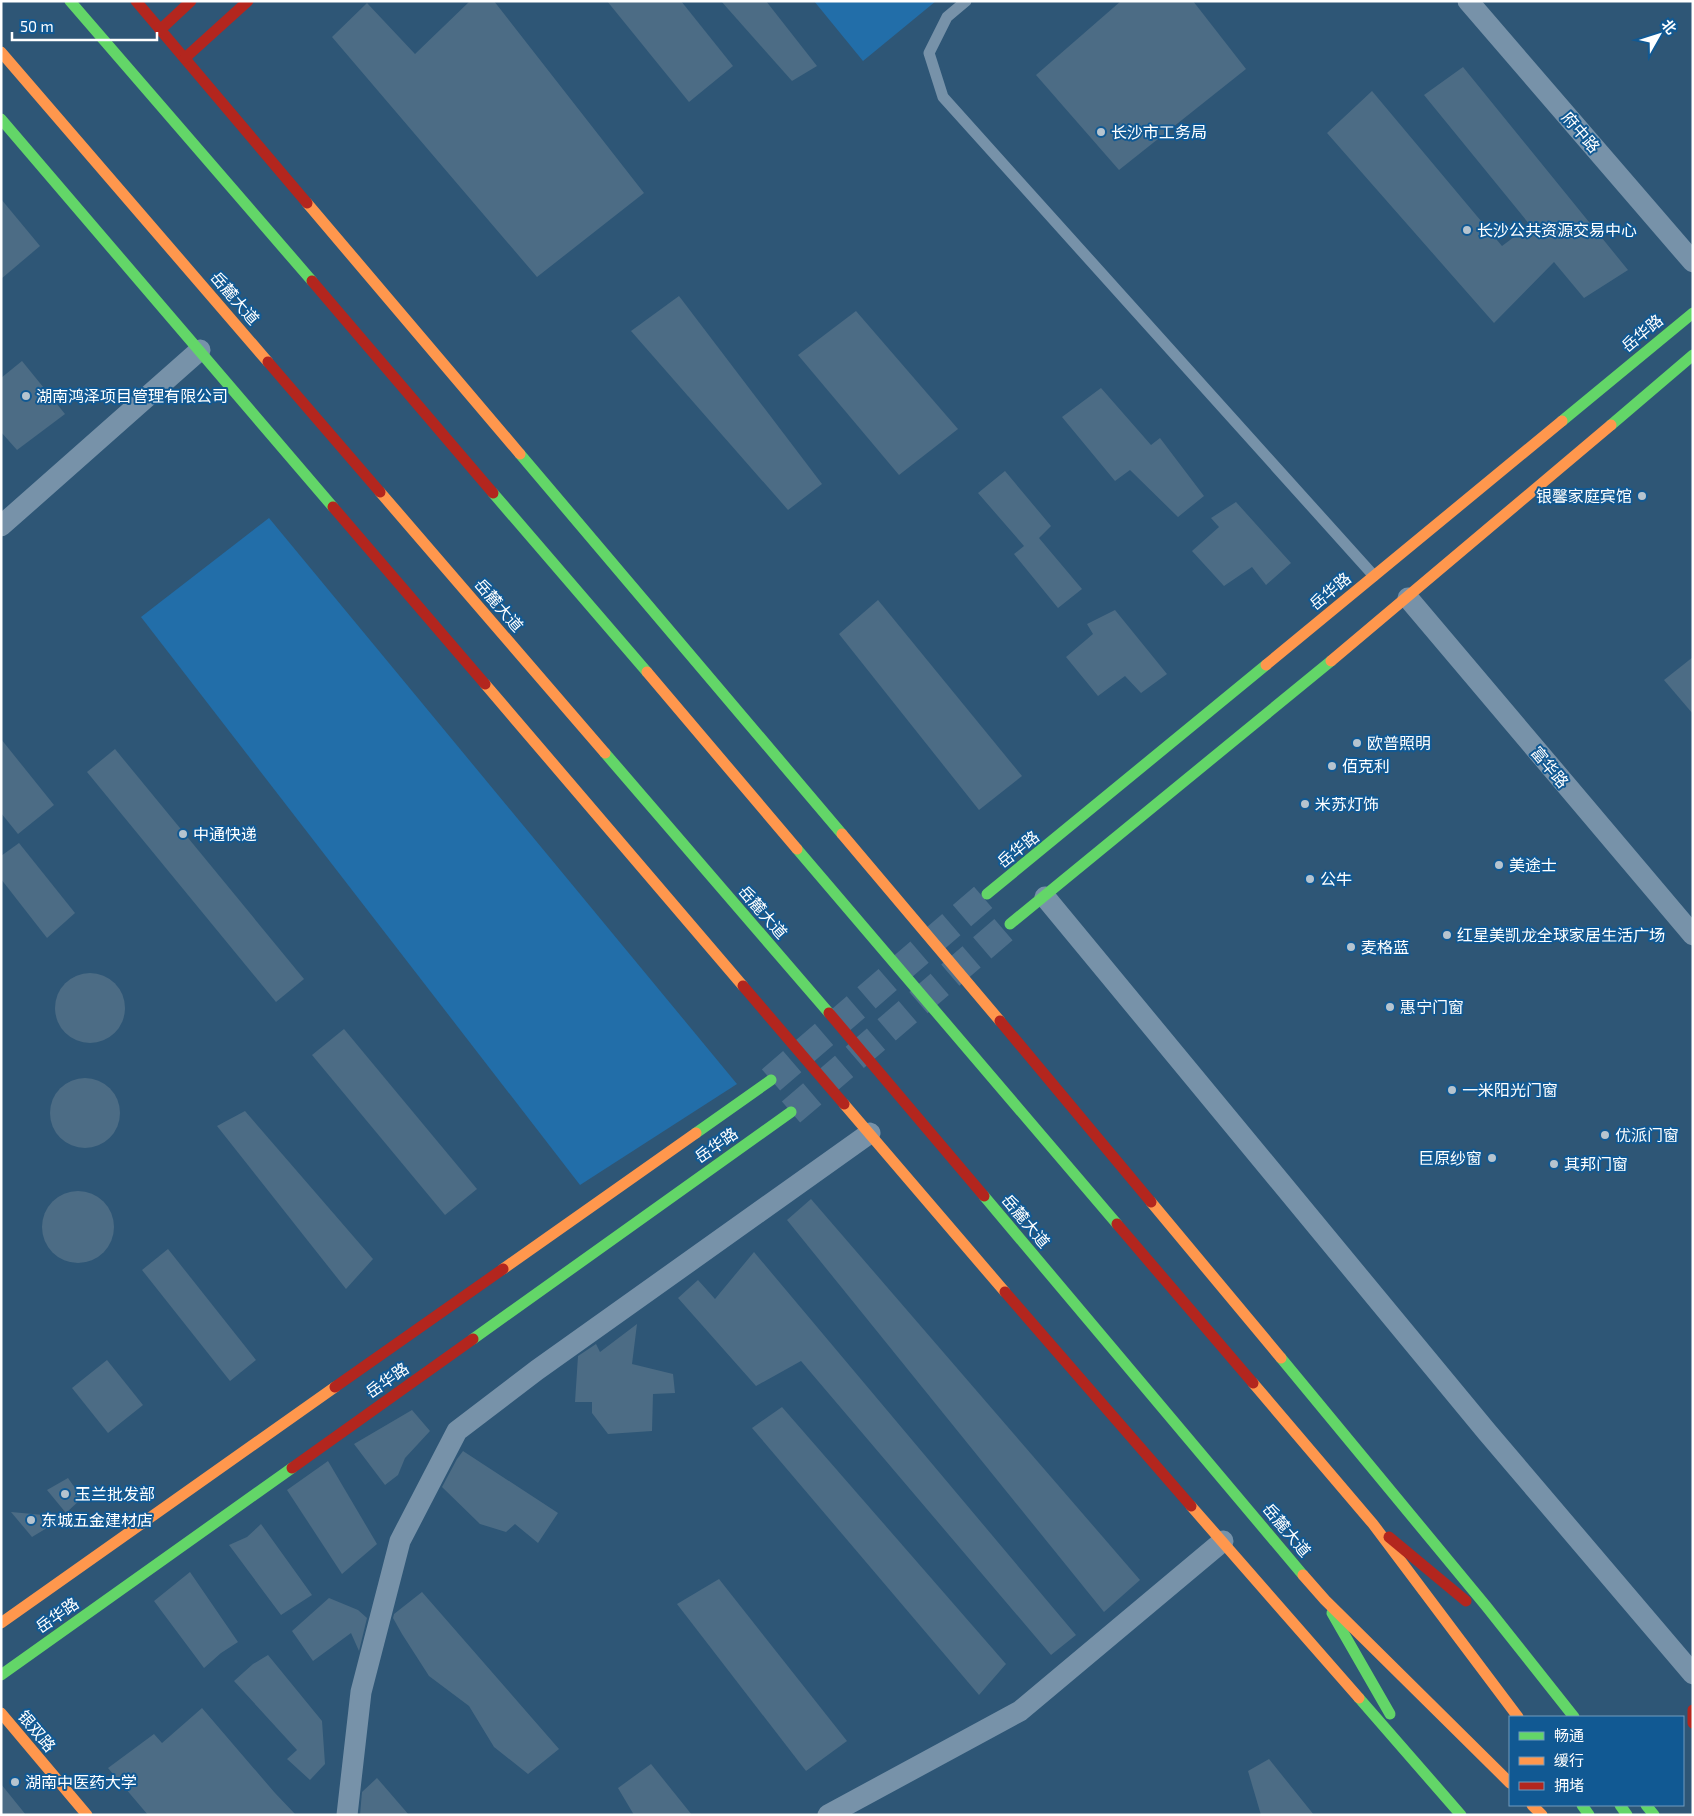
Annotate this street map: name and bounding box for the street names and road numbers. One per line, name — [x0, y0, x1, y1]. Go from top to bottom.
street label: 府中路 — [1558, 107, 1604, 156]
street label: 岳麓大道 — [207, 267, 264, 328]
street label: 岳华路 — [1617, 310, 1666, 355]
street label: 岳华路 — [1305, 568, 1354, 613]
street label: 岳麓大道 — [471, 574, 528, 635]
street label: 富华路 — [1528, 742, 1573, 791]
street label: 岳华路 — [993, 826, 1042, 871]
street label: 岳麓大道 — [735, 881, 792, 942]
street label: 岳华路 — [691, 1123, 741, 1166]
street label: 岳麓大道 — [999, 1190, 1054, 1251]
street label: 岳华路 — [362, 1358, 412, 1401]
street label: 岳麓大道 — [1260, 1499, 1315, 1560]
street label: 岳华路 — [32, 1593, 82, 1636]
street label: 银双路 — [15, 1706, 60, 1755]

